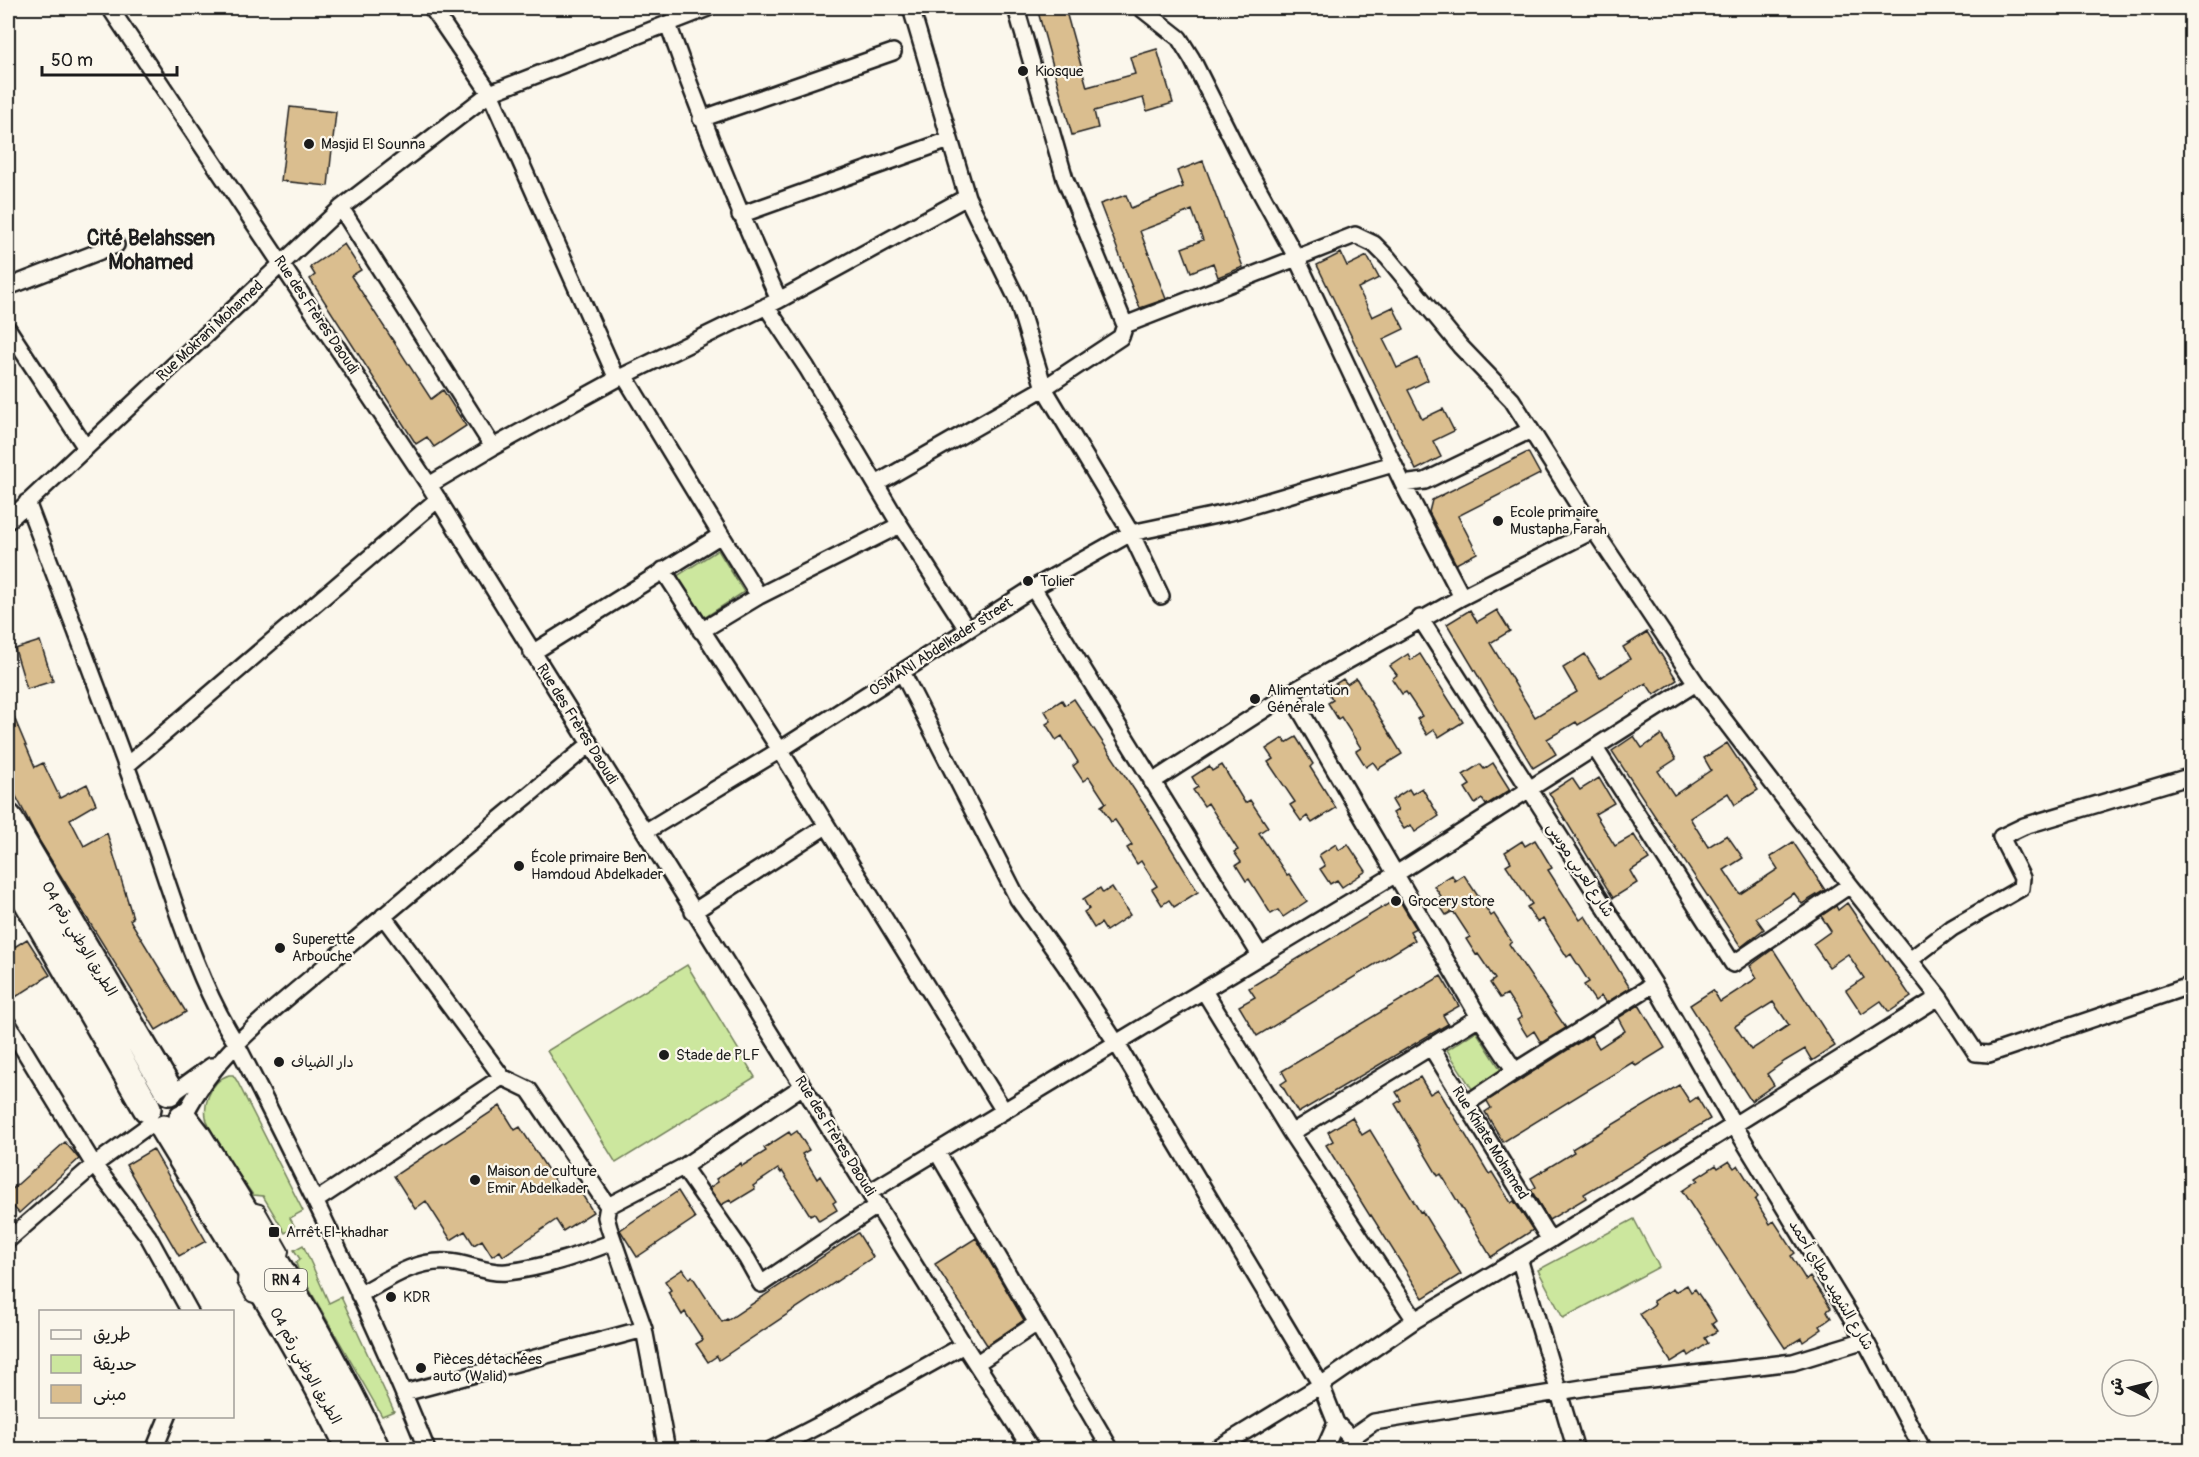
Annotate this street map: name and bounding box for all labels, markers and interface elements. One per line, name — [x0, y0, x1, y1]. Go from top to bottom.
scale bar — [42, 39, 177, 77]
text: 50 m — [51, 49, 93, 72]
place label: Kiosque — [1035, 62, 1084, 81]
marker: Kiosque — [1016, 64, 1030, 78]
place label: Masjid El Sounna — [321, 135, 425, 154]
marker: Masjid El Sounna — [302, 137, 316, 151]
district label: Cité Belahssen Mohamed — [87, 225, 215, 276]
street label: Rue des Frères Daoudi — [269, 252, 363, 378]
street label: Rue Mokrani Mohamed — [153, 277, 267, 385]
place label: Ecole primaire Mustapha Farah — [1510, 503, 1607, 539]
marker: Ecole primaire Mustapha Farah — [1491, 514, 1505, 528]
place label: Tolier — [1040, 572, 1075, 591]
marker: Tolier — [1021, 574, 1035, 588]
street label: OSMANI Abdelkader street — [866, 593, 1017, 701]
street label: Rue des Frères Daoudi — [532, 660, 622, 788]
place label: Alimentation Générale — [1267, 681, 1349, 717]
marker: Alimentation Générale — [1248, 692, 1262, 706]
street label: شارع لعربي موسى — [1540, 819, 1618, 923]
place label: École primaire Ben Hamdoud Abdelkader — [531, 848, 664, 884]
marker: École primaire Ben Hamdoud Abdelkader — [512, 859, 526, 873]
street label: الطريق الوطني رقم 04 — [35, 878, 121, 1001]
place label: Grocery store — [1408, 892, 1495, 911]
marker: Grocery store — [1389, 894, 1403, 908]
place label: Superette Arbouche — [292, 930, 355, 966]
marker: Superette Arbouche — [273, 941, 287, 955]
place label: Stade de PLF — [676, 1046, 760, 1065]
marker: Stade de PLF — [657, 1048, 671, 1062]
place label: دار الضياف — [291, 1053, 354, 1072]
marker: دار الضياف — [272, 1055, 286, 1069]
street label: Rue des Frères Daoudi — [790, 1072, 880, 1200]
street label: Rue Khiate Mohamed — [1448, 1083, 1532, 1203]
place label: Maison de culture Emir Abdelkader — [487, 1162, 597, 1198]
marker: Maison de culture Emir Abdelkader — [468, 1173, 482, 1187]
street label: شارع الشهيد مطاي أحمد — [1784, 1216, 1878, 1354]
place label: Arrêt El-khadhar — [286, 1223, 389, 1242]
marker: Arrêt El-khadhar — [267, 1225, 281, 1239]
road number: RN 4 — [265, 1269, 307, 1291]
place label: KDR — [403, 1288, 430, 1307]
marker: KDR — [384, 1290, 398, 1304]
street label: الطريق الوطني رقم 04 — [262, 1304, 345, 1429]
legend — [39, 1310, 234, 1418]
text: طريق — [93, 1323, 131, 1346]
place label: Pièces détachées auto (Walid) — [433, 1350, 542, 1386]
text: حديقة — [93, 1353, 137, 1376]
north arrow — [2100, 1358, 2160, 1418]
marker: Pièces détachées auto (Walid) — [414, 1361, 428, 1375]
text: ش — [2105, 1376, 2127, 1396]
text: مبنى — [93, 1383, 127, 1406]

